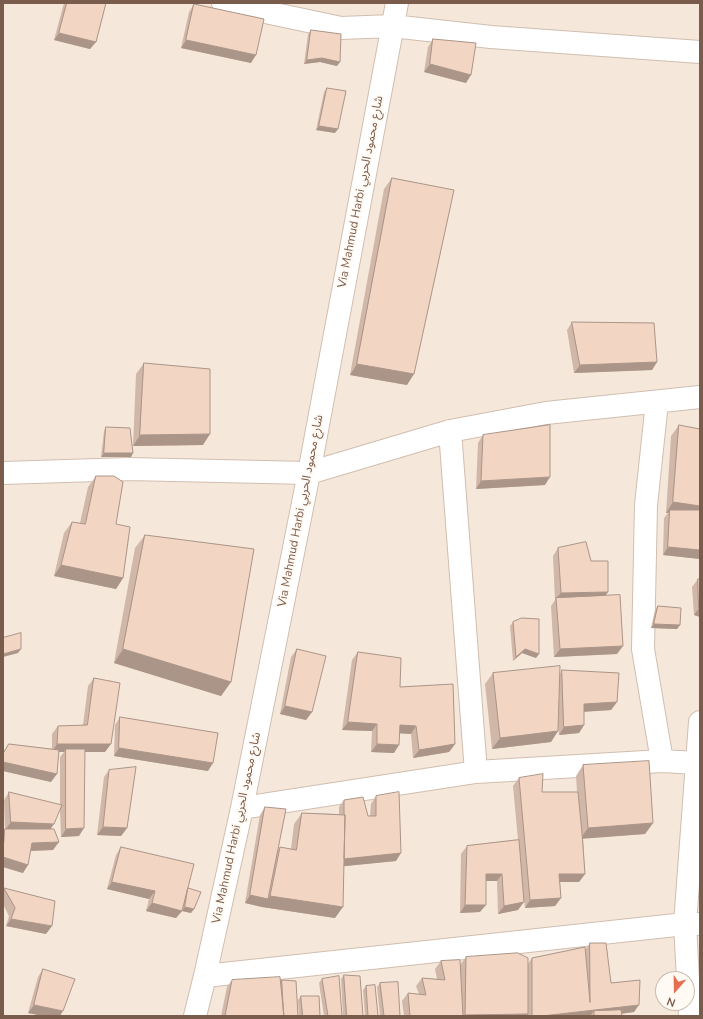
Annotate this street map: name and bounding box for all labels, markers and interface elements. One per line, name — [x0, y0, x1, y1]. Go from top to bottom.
street label: Via Mahmud Harbi شارع محمود الحربي — [335, 95, 387, 289]
street label: Via Mahmud Harbi شارع محمود الحربي — [275, 414, 327, 608]
street label: Via Mahmud Harbi شارع محمود الحربي — [210, 731, 264, 925]
north arrow — [655, 971, 695, 1011]
text: N — [665, 993, 678, 1010]

